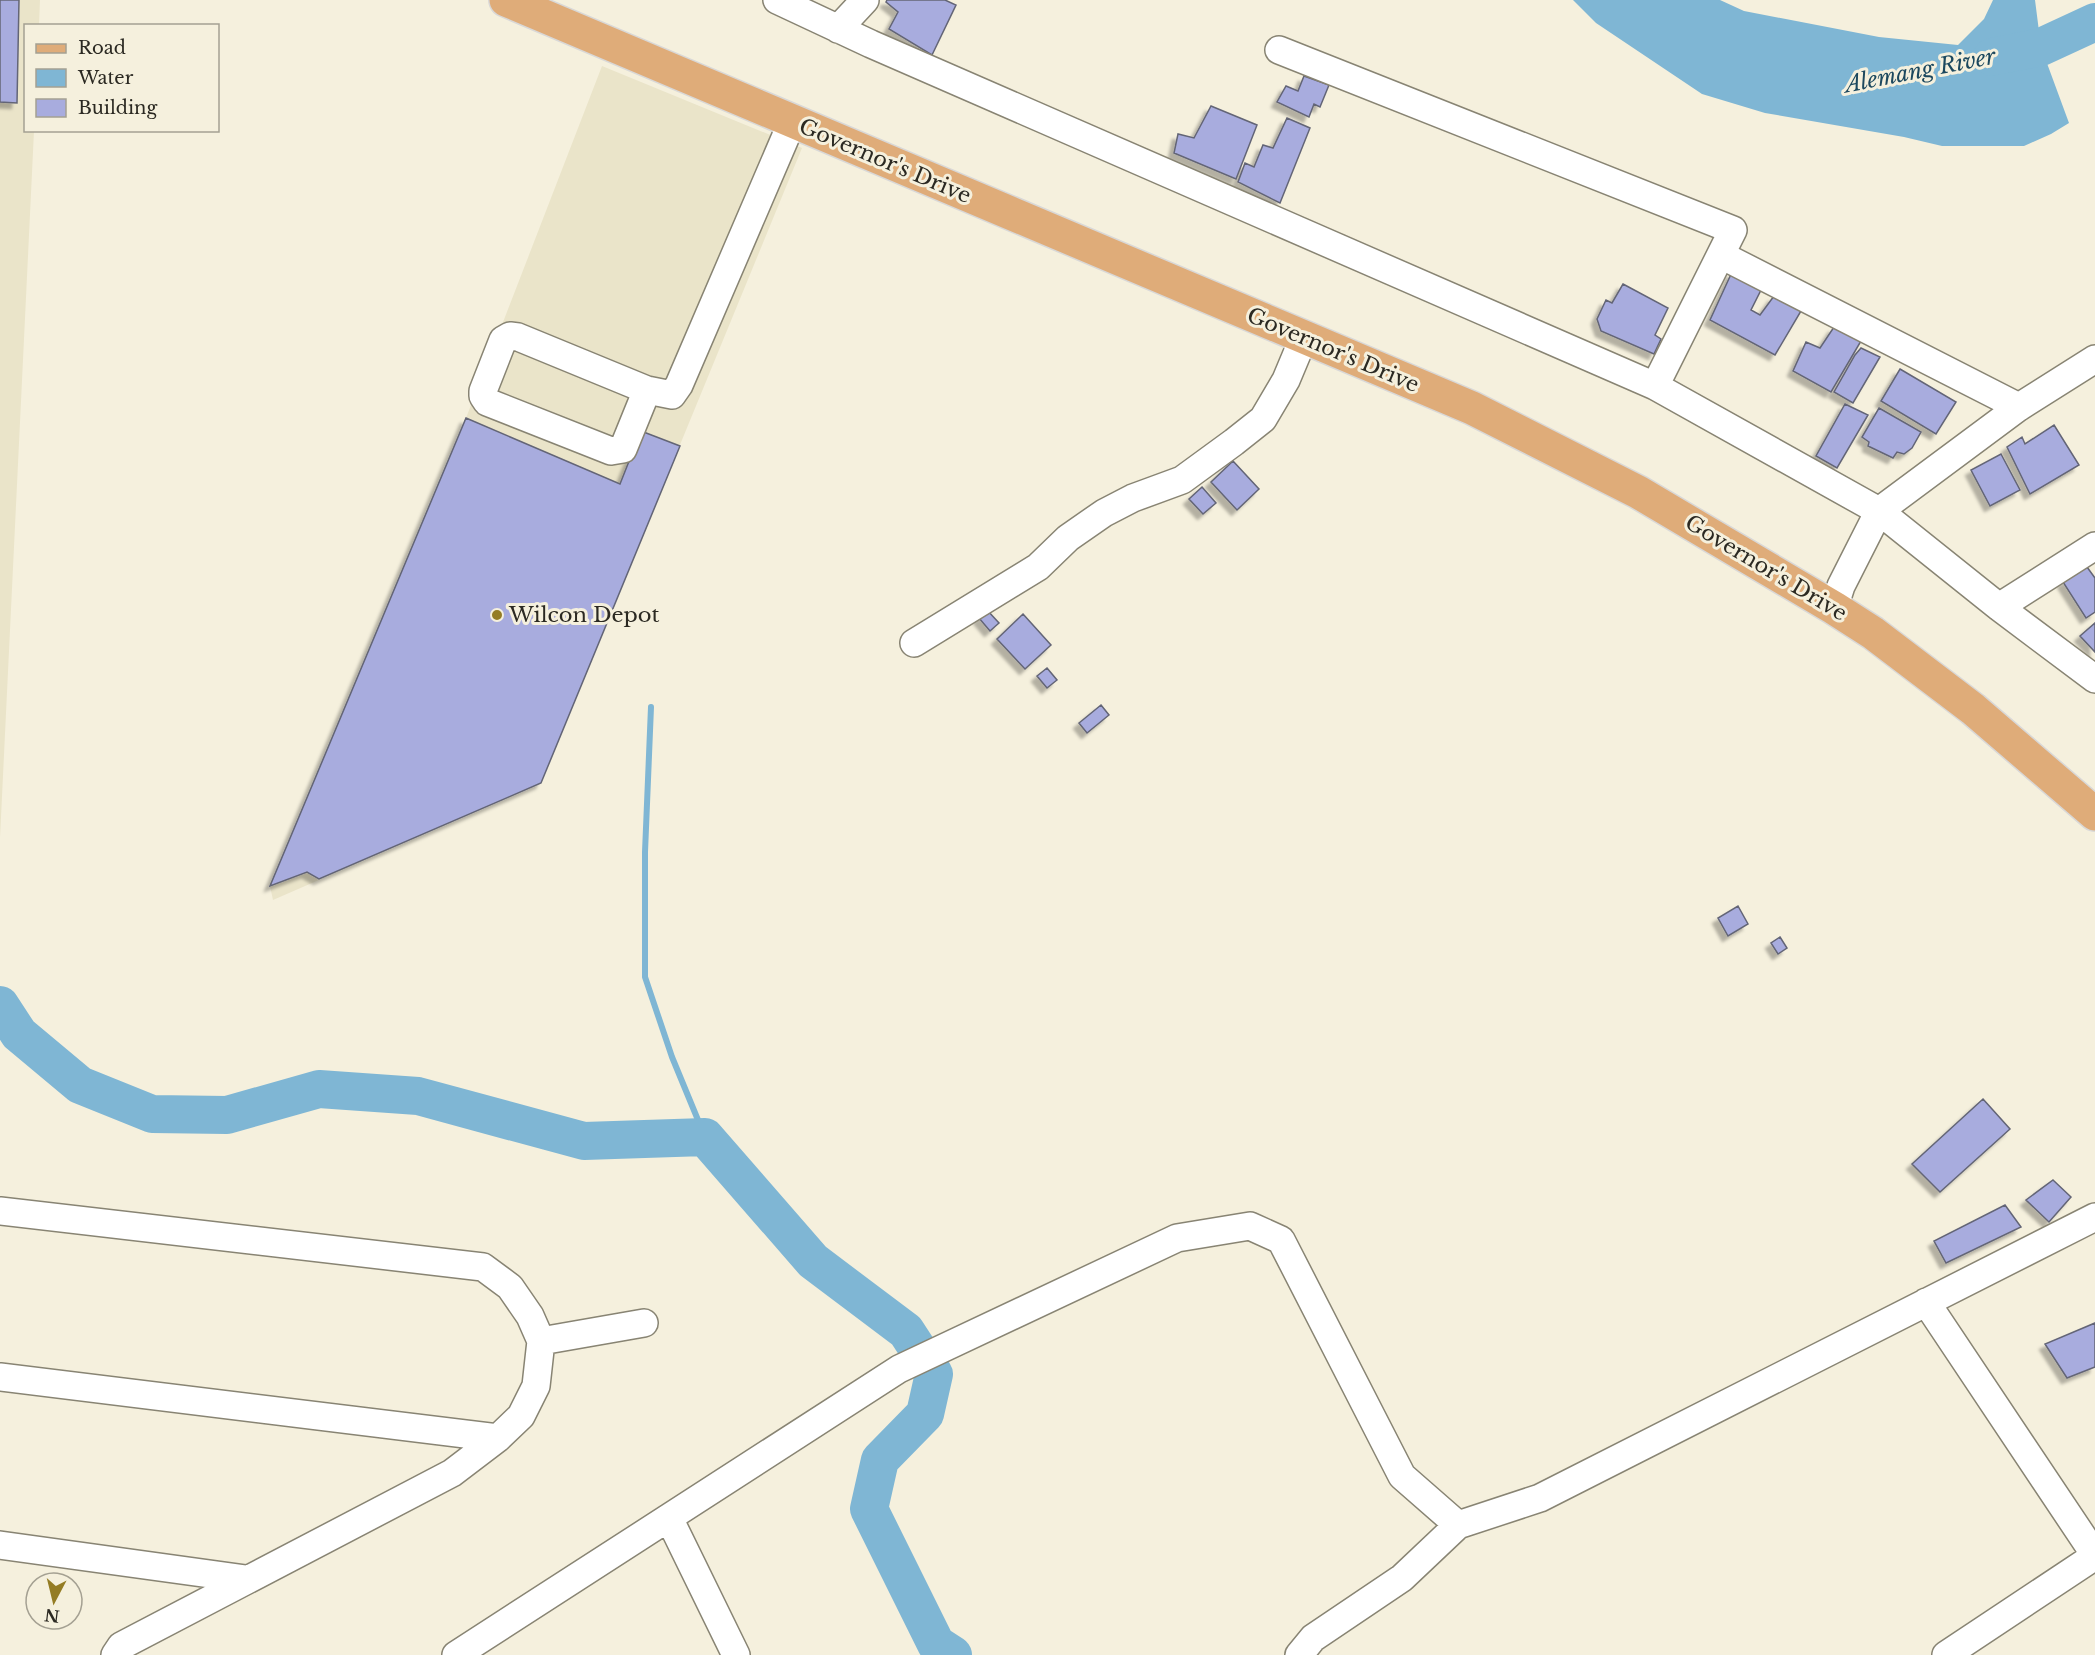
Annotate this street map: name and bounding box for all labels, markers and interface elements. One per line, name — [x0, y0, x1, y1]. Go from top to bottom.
legend — [24, 24, 219, 132]
text: Road — [78, 37, 126, 59]
water label: Alemang River — [1839, 42, 1999, 99]
text: Water — [77, 67, 134, 89]
text: Building — [78, 97, 157, 119]
street label: Governor's Drive — [795, 113, 975, 209]
street label: Governor's Drive — [1243, 302, 1423, 398]
street label: Governor's Drive — [1680, 509, 1852, 627]
place label: Wilcon Depot — [508, 602, 660, 628]
marker: Wilcon Depot — [490, 608, 504, 622]
north arrow — [24, 1571, 84, 1631]
text: N — [43, 1605, 61, 1627]

